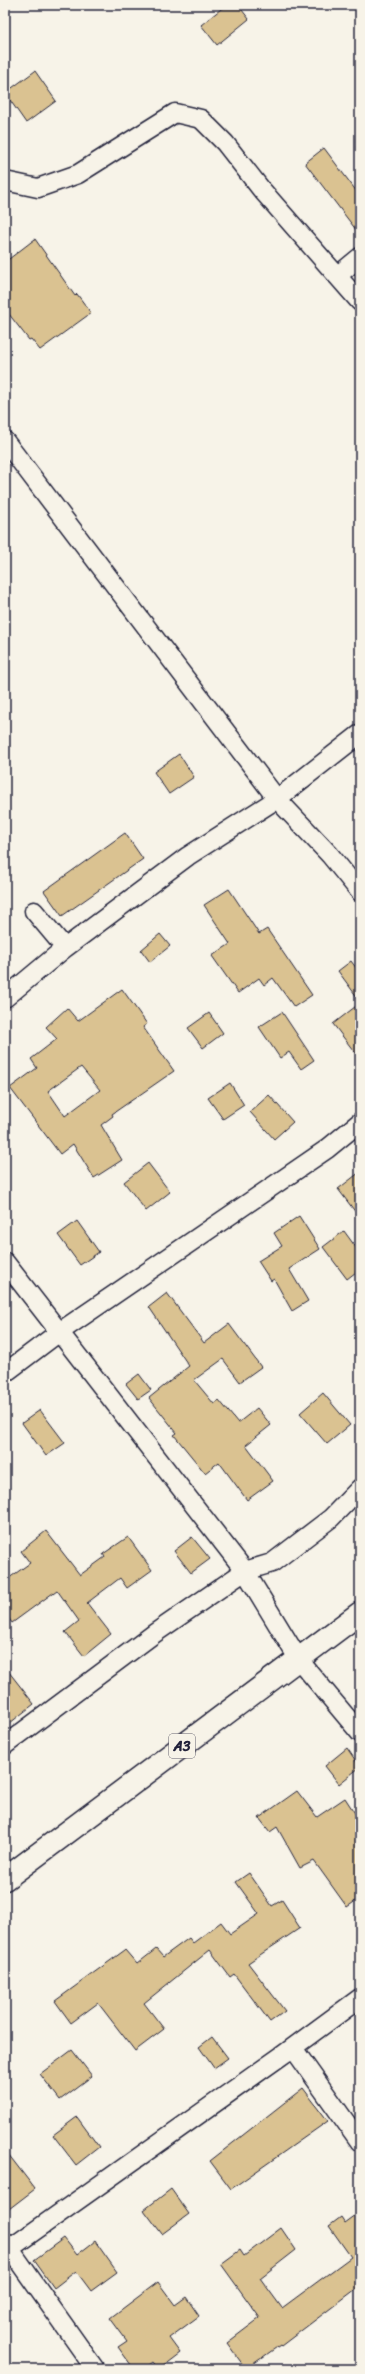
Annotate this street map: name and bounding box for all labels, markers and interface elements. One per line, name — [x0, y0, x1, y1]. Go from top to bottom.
road number: A3 — [169, 1734, 195, 1758]

